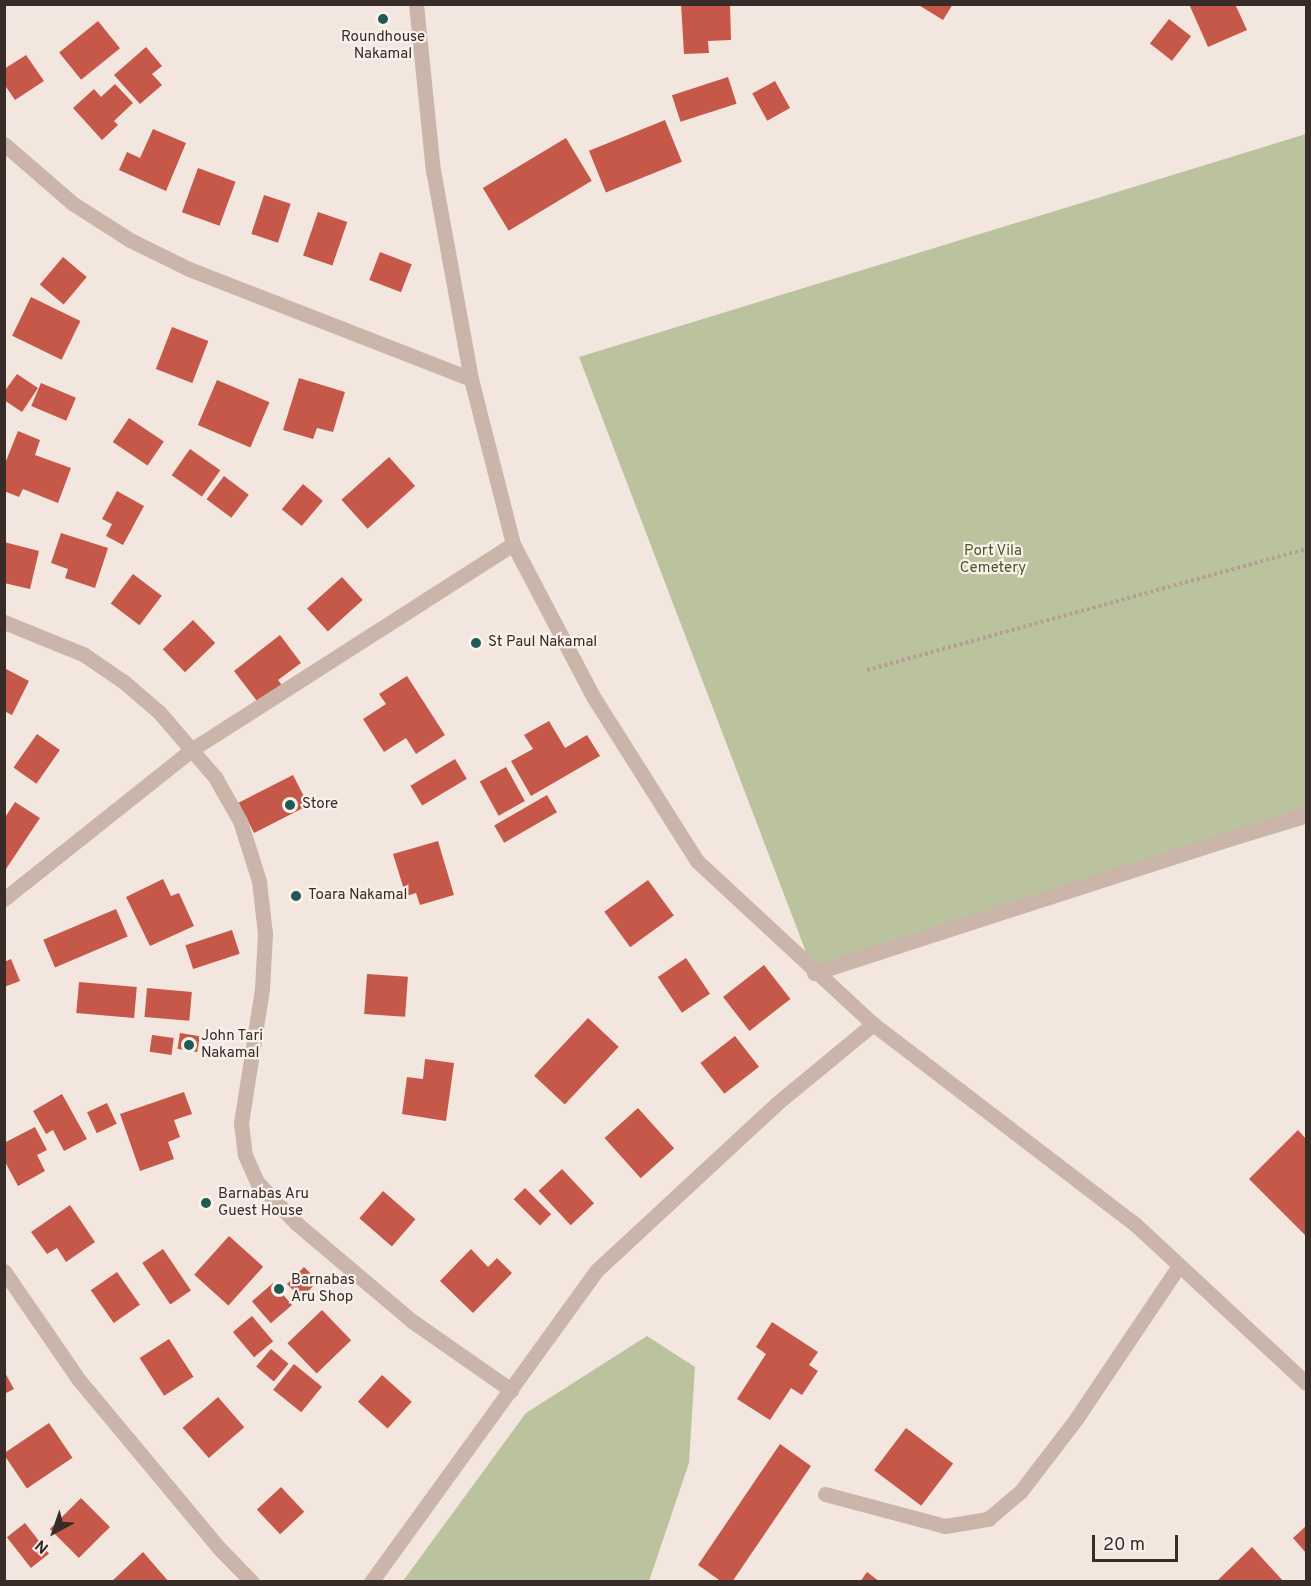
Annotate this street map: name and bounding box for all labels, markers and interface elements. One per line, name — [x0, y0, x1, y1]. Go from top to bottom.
marker: Roundhouse Nakamal — [376, 12, 390, 26]
place label: Roundhouse Nakamal — [341, 28, 425, 63]
park label: Port Vila Cemetery — [960, 542, 1026, 577]
place label: St Paul Nakamal — [488, 634, 597, 652]
marker: St Paul Nakamal — [469, 636, 483, 650]
place label: Store — [302, 796, 338, 814]
marker: Store — [283, 798, 297, 812]
place label: Toara Nakamal — [308, 887, 407, 905]
marker: Toara Nakamal — [289, 889, 303, 903]
place label: John Tari Nakamal — [201, 1027, 264, 1062]
marker: John Tari Nakamal — [182, 1038, 196, 1052]
place label: Barnabas Aru Guest House — [218, 1185, 310, 1220]
marker: Barnabas Aru Guest House — [199, 1196, 213, 1210]
place label: Barnabas Aru Shop — [291, 1271, 355, 1306]
marker: Barnabas Aru Shop — [272, 1282, 286, 1296]
north arrow — [24, 1502, 84, 1562]
scale bar — [1095, 1523, 1180, 1561]
text: N — [32, 1534, 53, 1557]
text: 20 m — [1103, 1534, 1145, 1557]

